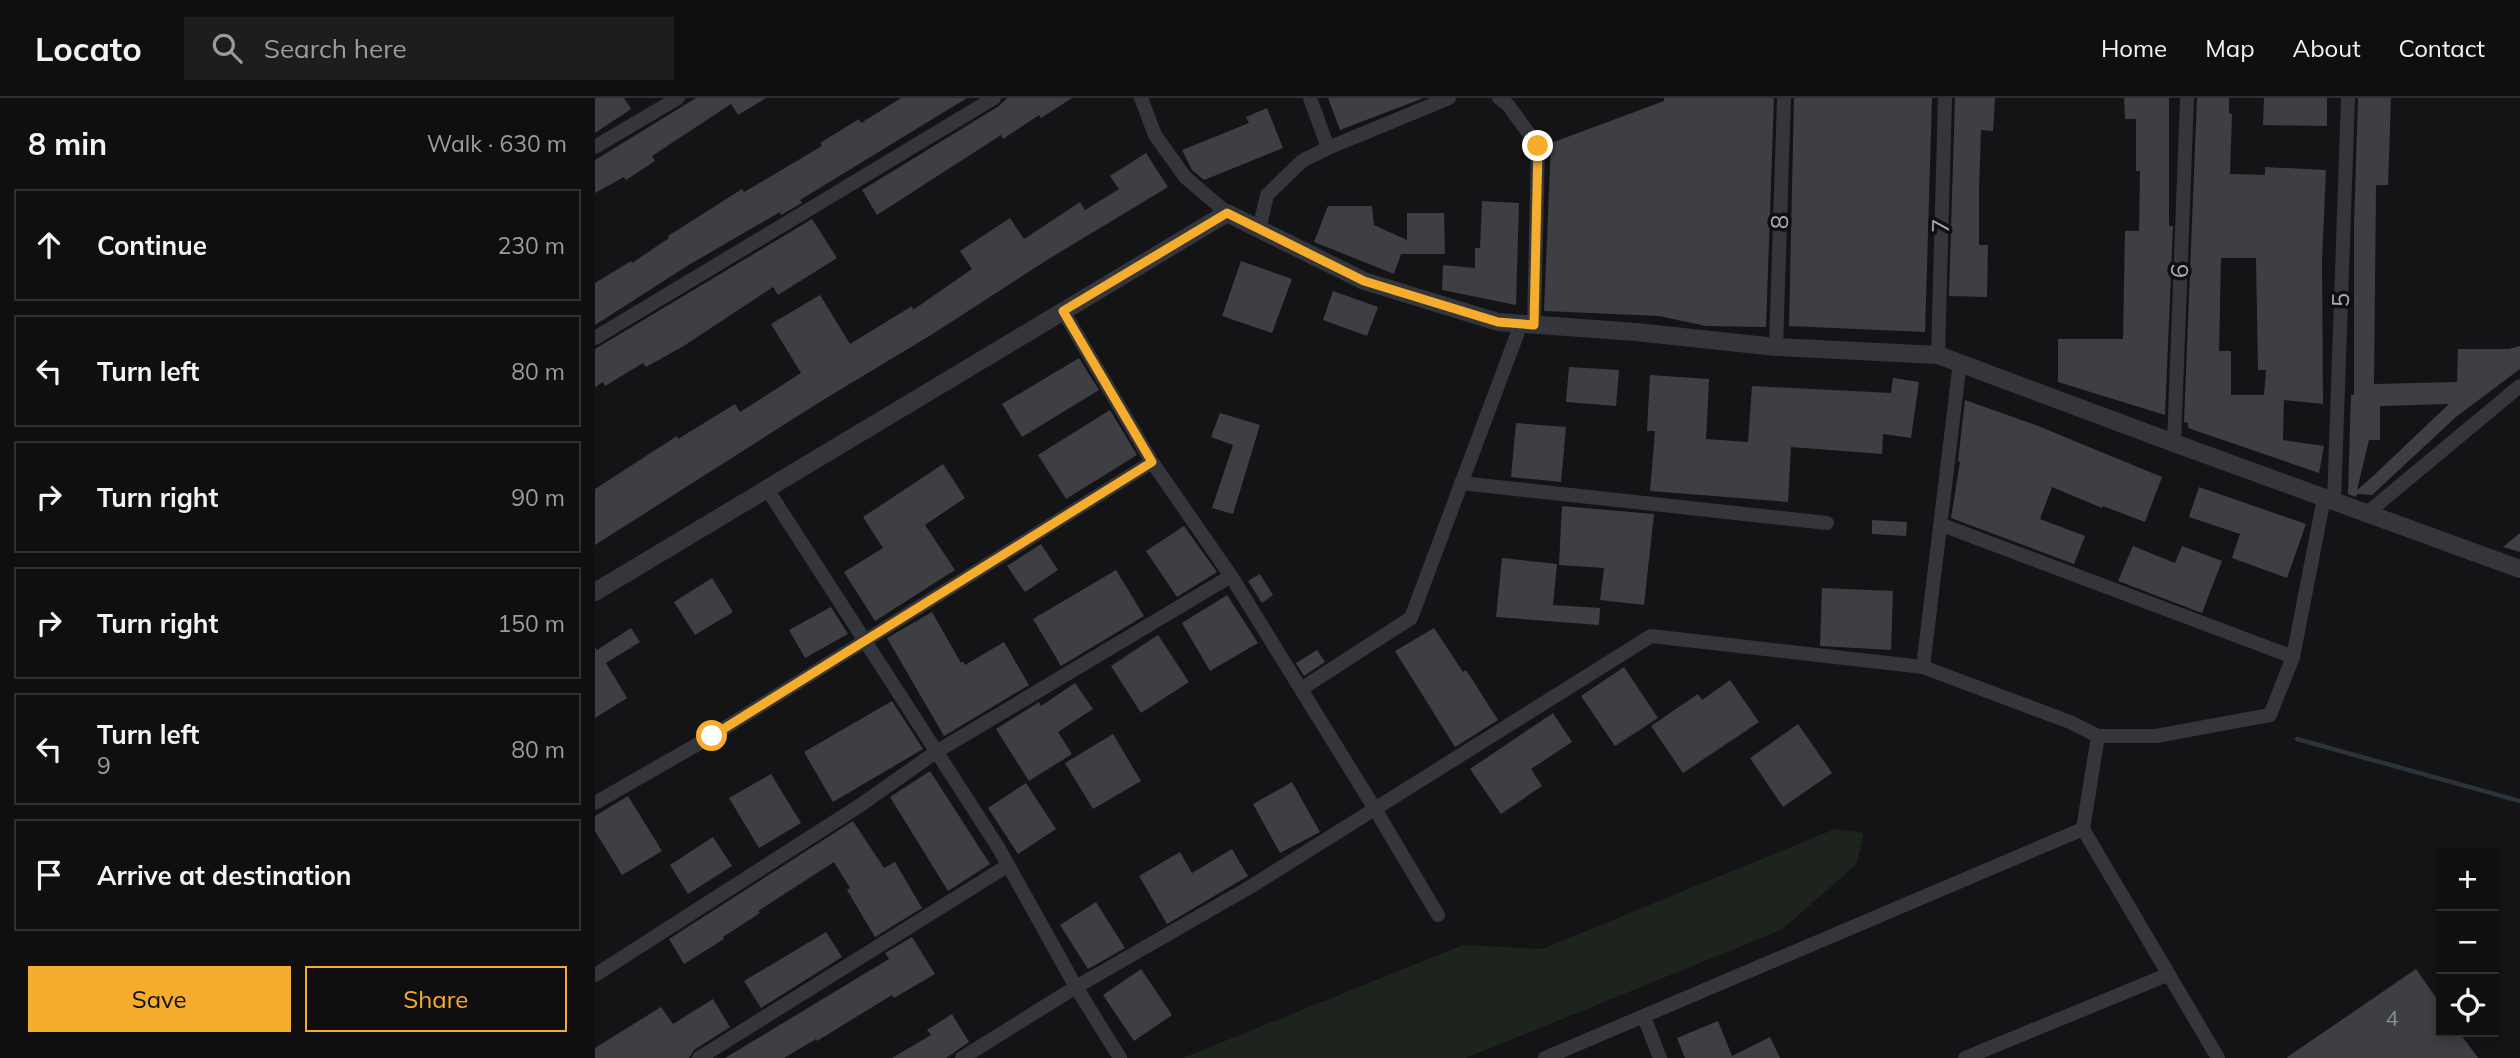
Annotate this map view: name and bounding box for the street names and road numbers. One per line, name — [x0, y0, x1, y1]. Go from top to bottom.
street label: 8 — [1764, 214, 1794, 230]
street label: 7 — [1925, 218, 1955, 234]
street label: 6 — [2164, 263, 2194, 279]
street label: 5 — [2325, 292, 2355, 308]

